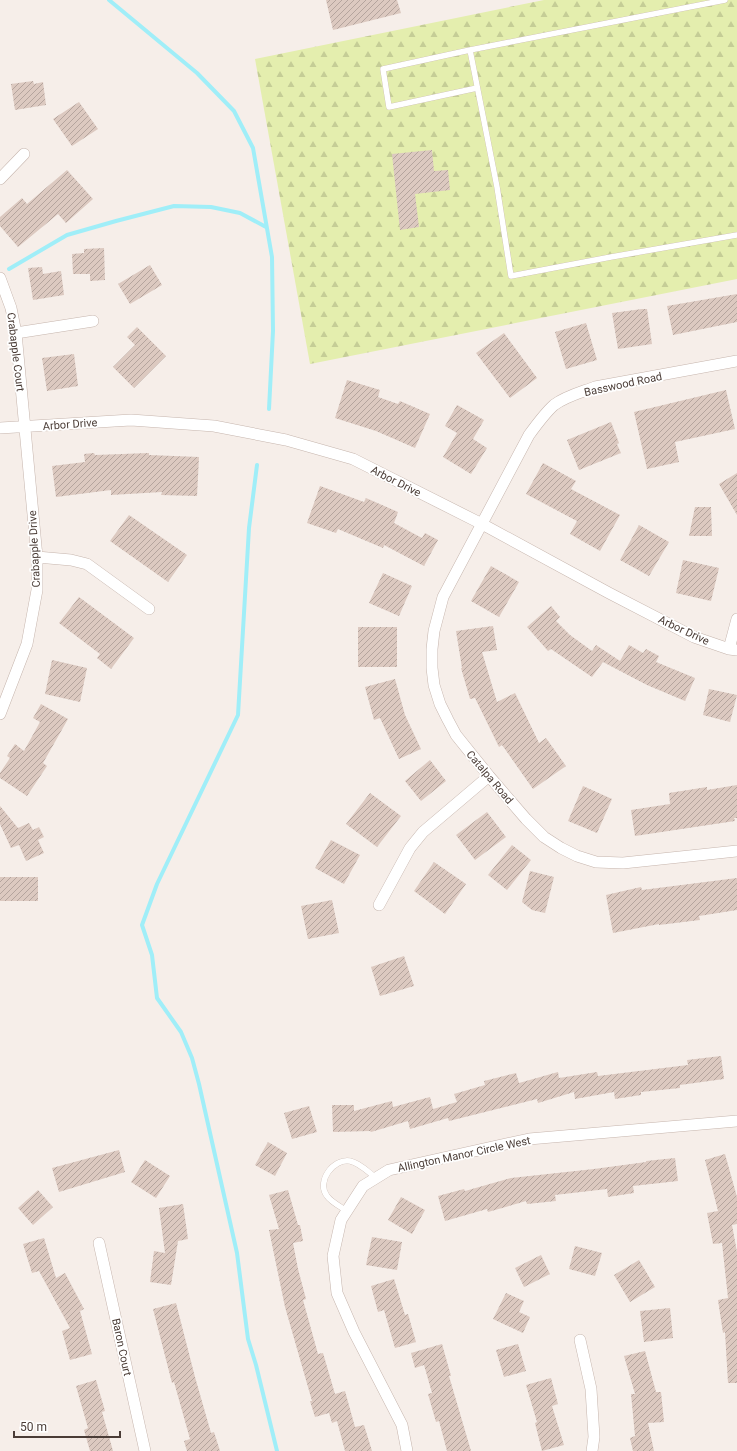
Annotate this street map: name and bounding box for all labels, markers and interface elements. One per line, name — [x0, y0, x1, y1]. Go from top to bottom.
street label: Crabapple Court — [4, 312, 27, 393]
street label: Basswood Road — [583, 370, 663, 399]
street label: Arbor Drive — [42, 416, 98, 433]
street label: Arbor Drive — [369, 463, 423, 500]
street label: Crabapple Drive — [26, 510, 43, 588]
street label: Arbor Drive — [656, 613, 711, 648]
street label: Catalpa Road — [464, 748, 516, 807]
street label: Allington Manor Circle West — [396, 1134, 532, 1175]
street label: Baron Court — [109, 1317, 134, 1378]
scale bar — [14, 1413, 120, 1439]
text: 50 m — [20, 1420, 47, 1434]

